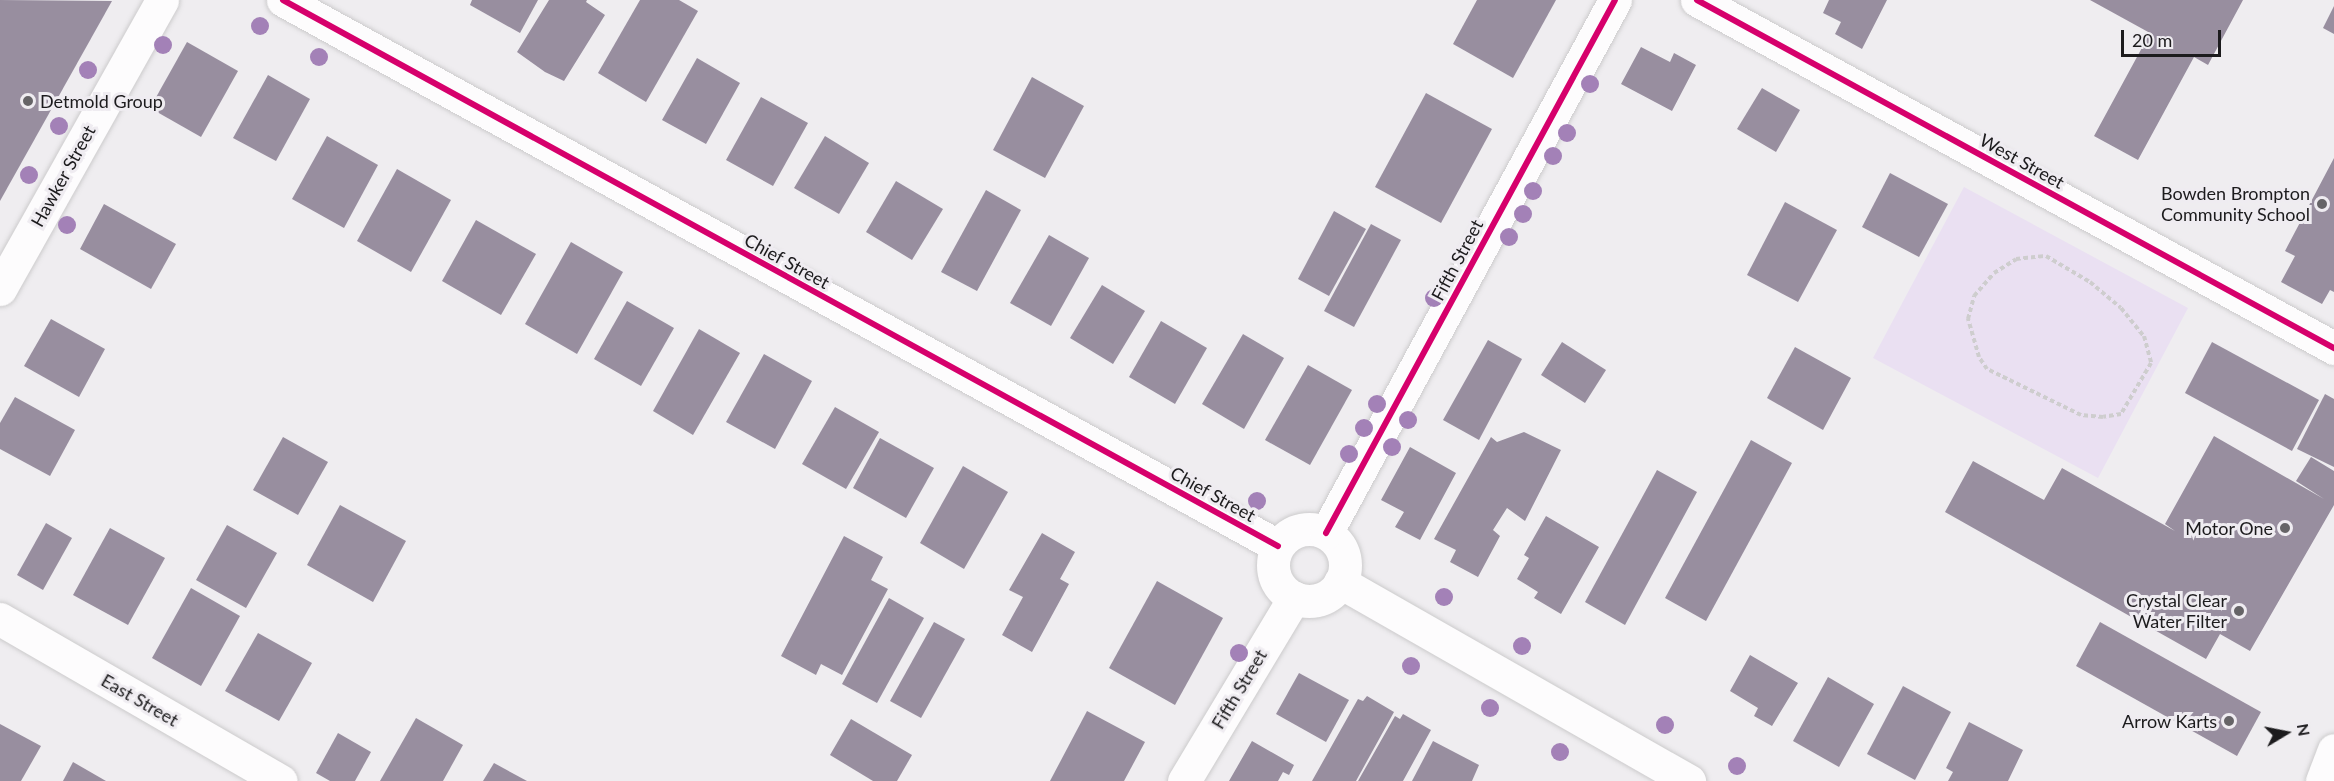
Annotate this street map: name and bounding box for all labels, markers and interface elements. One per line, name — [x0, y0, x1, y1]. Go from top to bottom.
scale bar — [2124, 18, 2224, 56]
text: 20 m — [2132, 29, 2172, 51]
place label: Detmold Group — [40, 90, 163, 112]
marker: Detmold Group — [21, 94, 35, 108]
street label: Hawker Street — [26, 121, 100, 231]
street label: West Street — [1976, 129, 2068, 193]
place label: Bowden Brompton Community School — [2161, 183, 2310, 226]
marker: Bowden Brompton Community School — [2315, 197, 2329, 211]
street label: Fifth Street — [1427, 216, 1487, 304]
street label: Chief Street — [741, 229, 833, 293]
street label: Chief Street — [1167, 462, 1259, 526]
place label: Motor One — [2185, 517, 2273, 539]
marker: Motor One — [2278, 521, 2292, 535]
place label: Crystal Clear Water Filter — [2126, 590, 2227, 632]
marker: Crystal Clear Water Filter — [2232, 604, 2246, 618]
street label: Fifth Street — [1207, 645, 1271, 733]
street label: East Street — [98, 669, 182, 731]
north arrow — [2256, 703, 2316, 763]
place label: Arrow Karts — [2122, 710, 2217, 732]
marker: Arrow Karts — [2222, 714, 2236, 728]
text: N — [2294, 722, 2315, 737]

